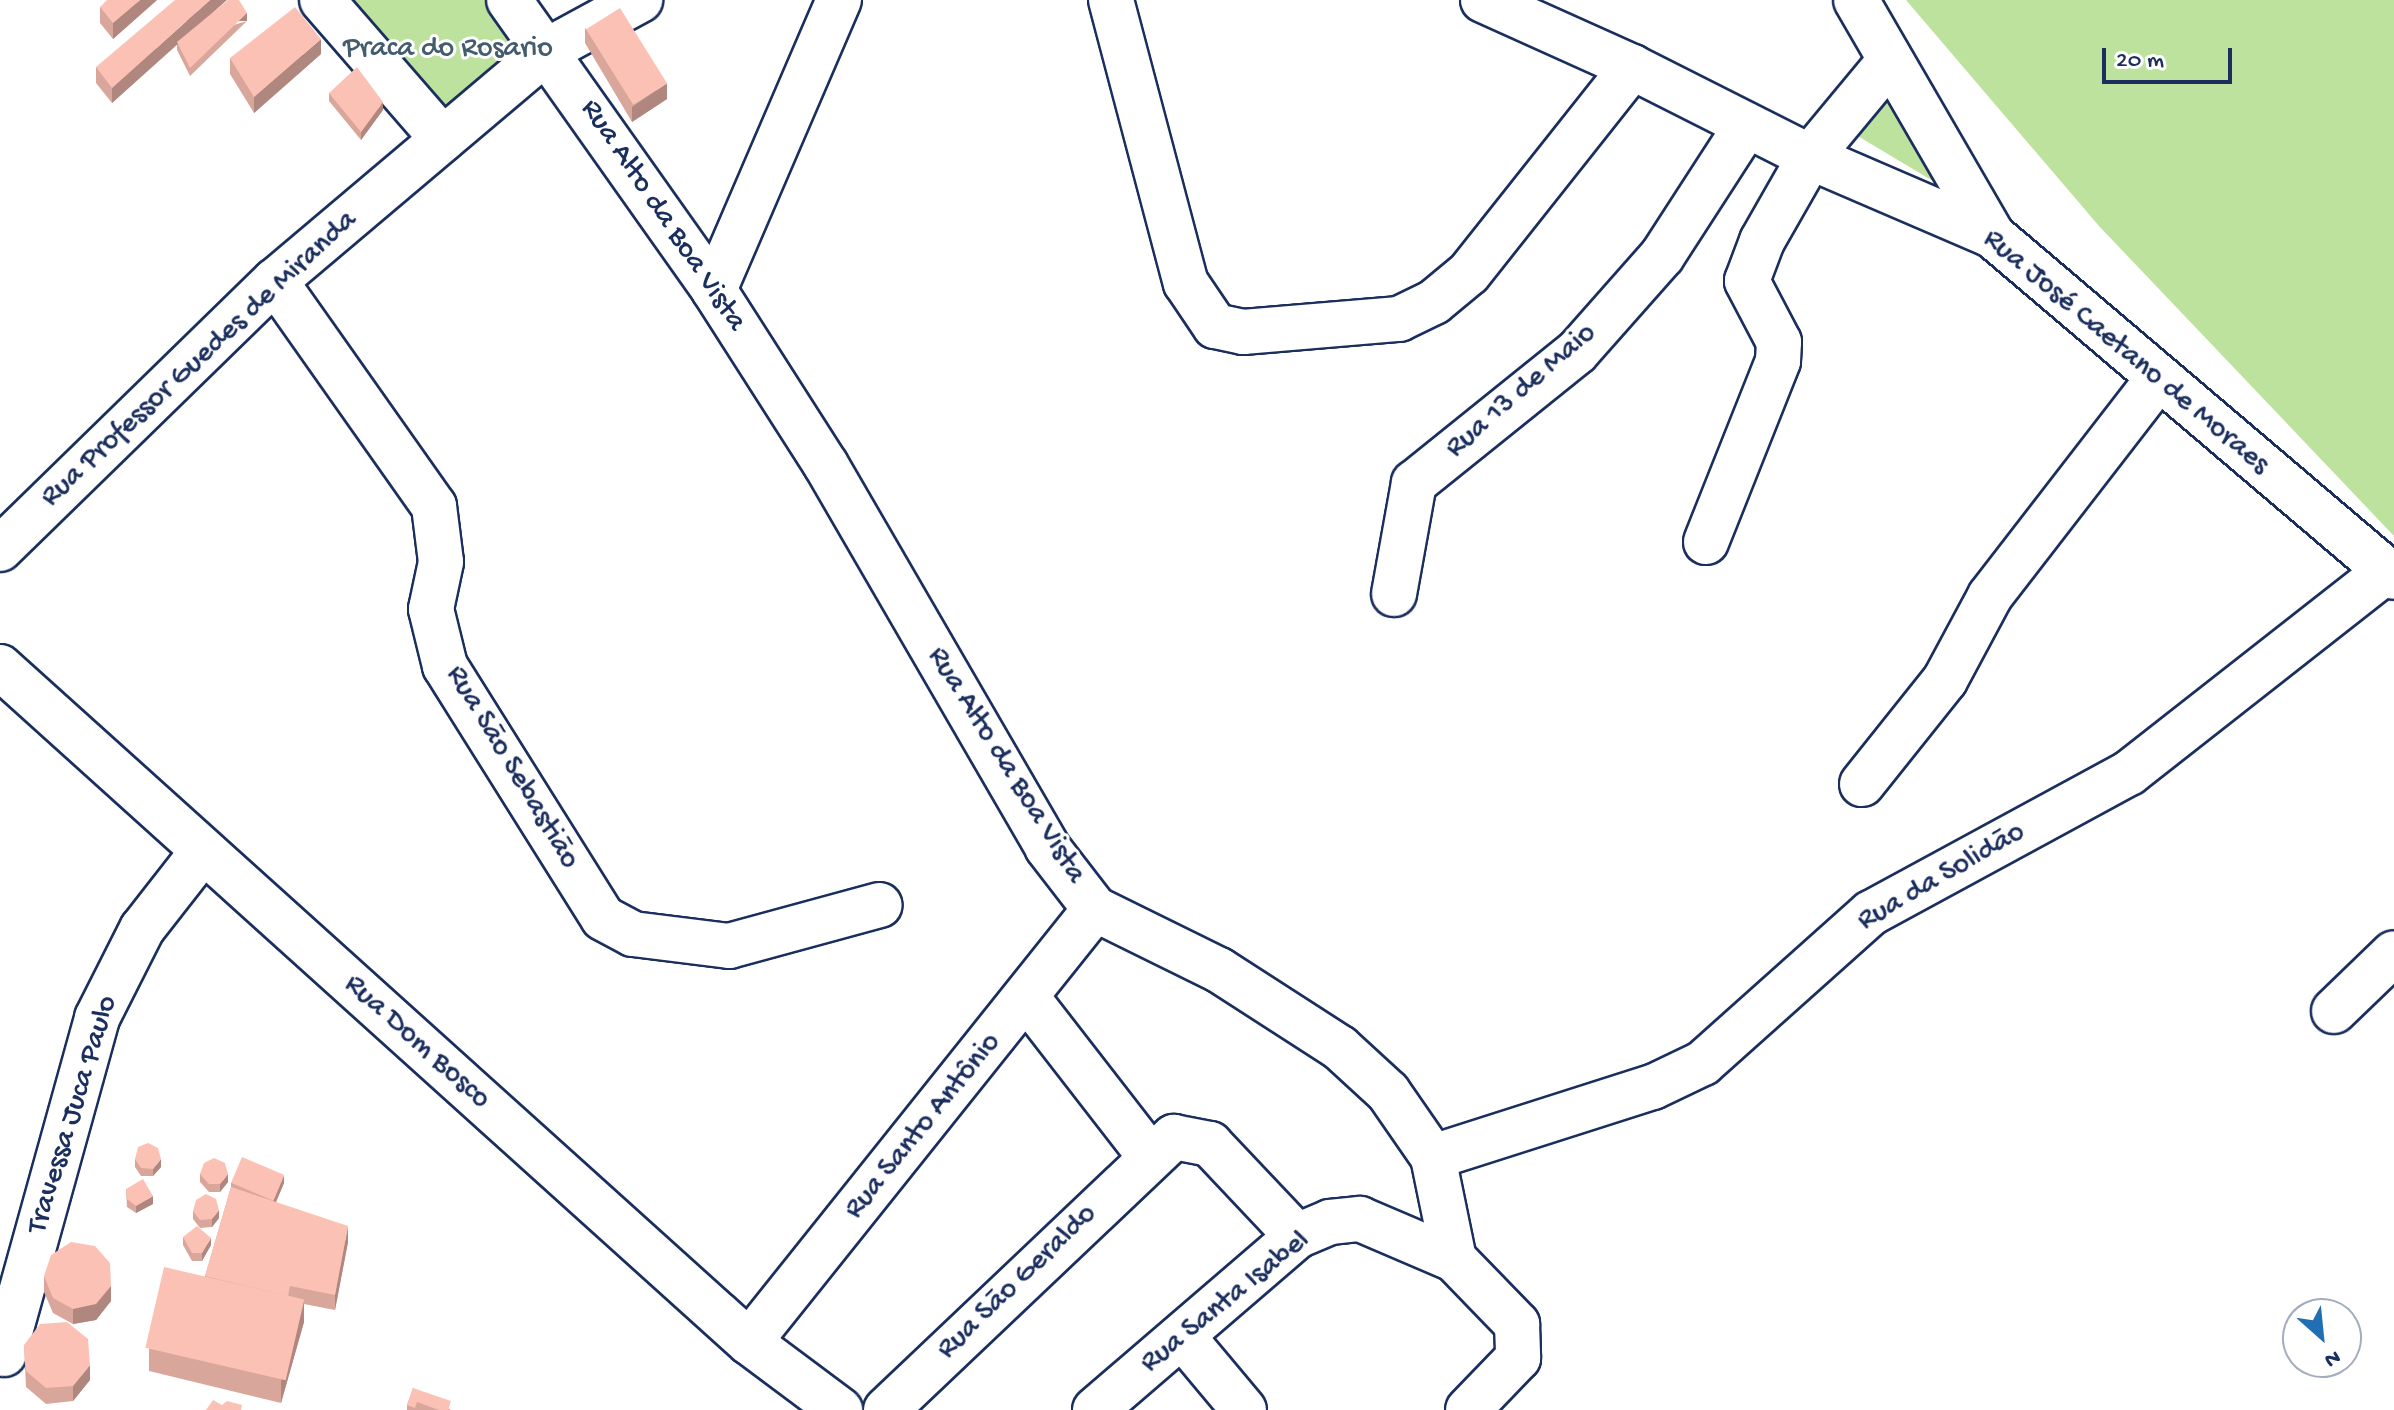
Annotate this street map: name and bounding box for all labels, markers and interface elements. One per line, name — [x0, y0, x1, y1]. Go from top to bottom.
park label: Praca do Rosario — [343, 32, 553, 68]
scale bar — [2106, 32, 2236, 82]
text: 20 m — [2116, 47, 2164, 76]
street label: Rua Alto da Boa Vista — [571, 93, 753, 339]
street label: Rua Professor Guedes de Miranda — [34, 204, 366, 516]
street label: Rua José Caetano de Moraes — [1974, 222, 2276, 484]
street label: Rua 13 de Maio — [1439, 317, 1605, 467]
street label: Rua Alto da Boa Vista — [918, 641, 1092, 891]
street label: Rua São Sebastião — [436, 660, 586, 876]
street label: Rua da Solidão — [1852, 816, 2032, 940]
street label: Rua Dom Bosco — [335, 968, 497, 1118]
street label: Travessa Juca Paulo — [21, 992, 127, 1238]
street label: Rua Santo Antônio — [838, 1027, 1010, 1227]
street label: Rua São Geraldo — [931, 1198, 1105, 1368]
street label: Rua Santa Isabel — [1134, 1224, 1318, 1382]
north arrow — [2282, 1298, 2362, 1378]
text: N — [2320, 1343, 2344, 1372]

